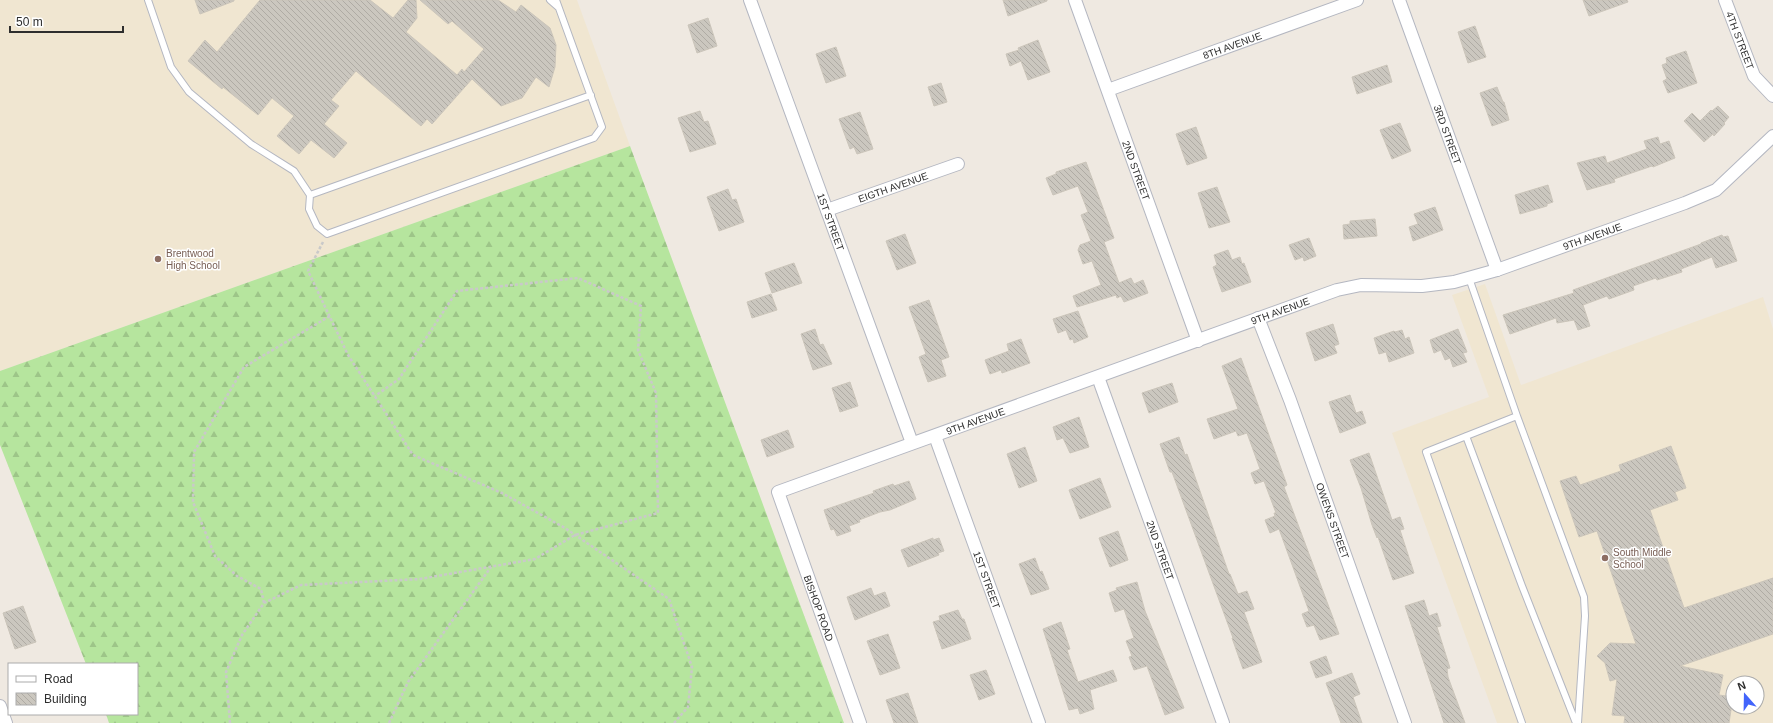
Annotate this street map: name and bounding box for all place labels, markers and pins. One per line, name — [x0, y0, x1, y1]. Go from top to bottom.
place label: Brentwood High School — [166, 248, 220, 271]
marker: Brentwood High School — [153, 254, 163, 264]
place label: South Middle School — [1613, 547, 1672, 570]
marker: South Middle School — [1600, 553, 1610, 563]

